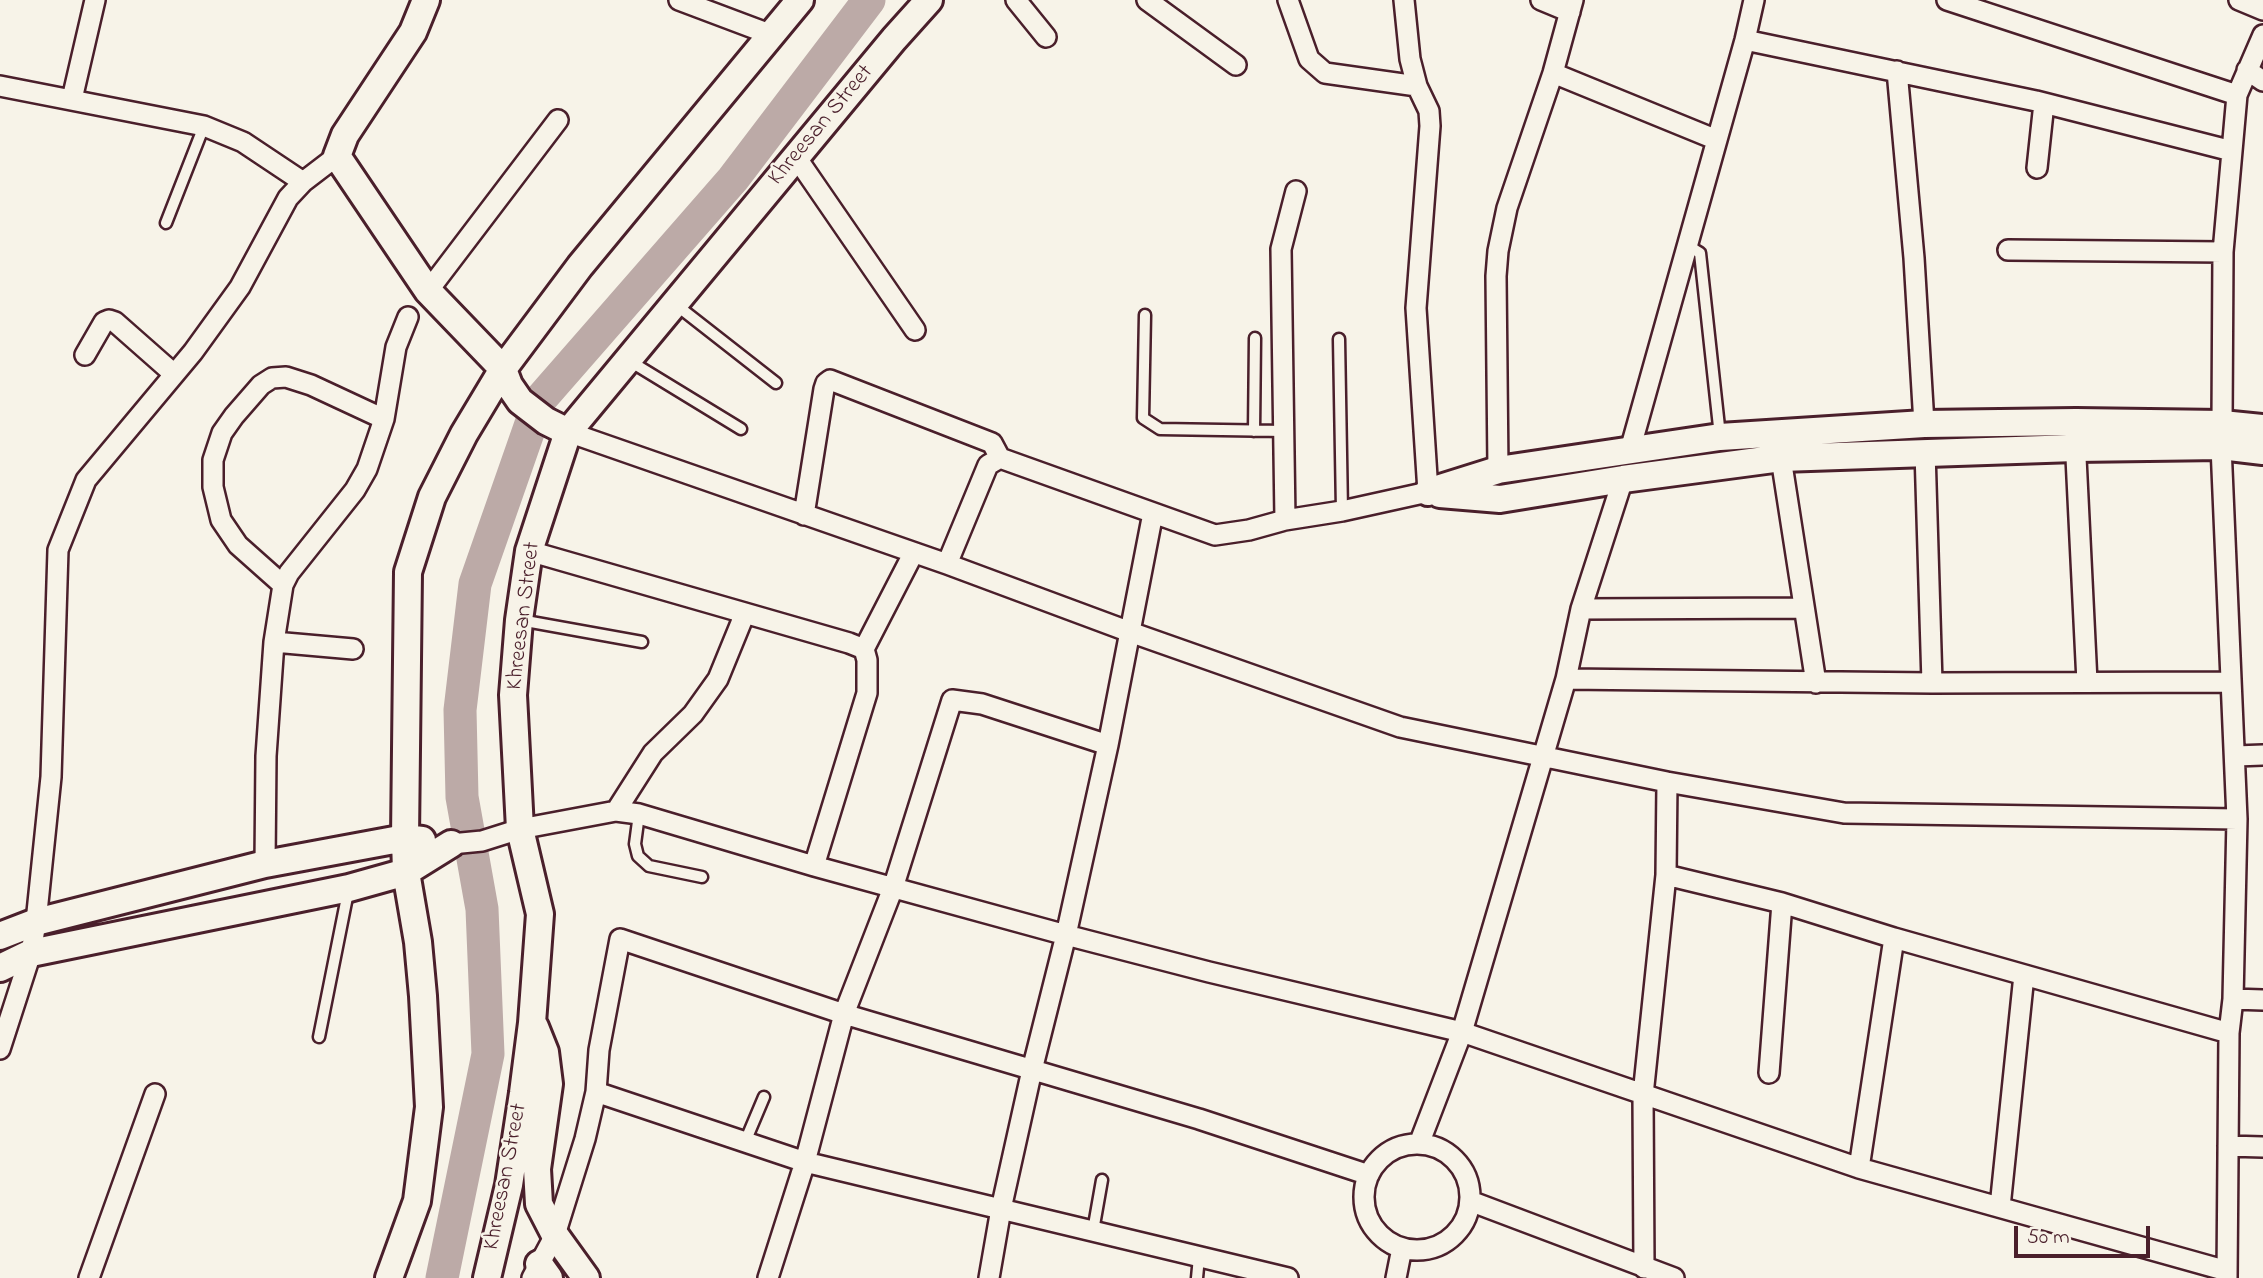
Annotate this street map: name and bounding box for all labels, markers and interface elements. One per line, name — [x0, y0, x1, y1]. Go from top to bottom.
street label: Khreesan Street — [764, 60, 880, 192]
street label: Khreesan Street — [502, 540, 548, 692]
street label: Khreesan Street — [479, 1101, 535, 1253]
scale bar — [2018, 1212, 2154, 1256]
text: 50 m — [2027, 1223, 2070, 1253]

